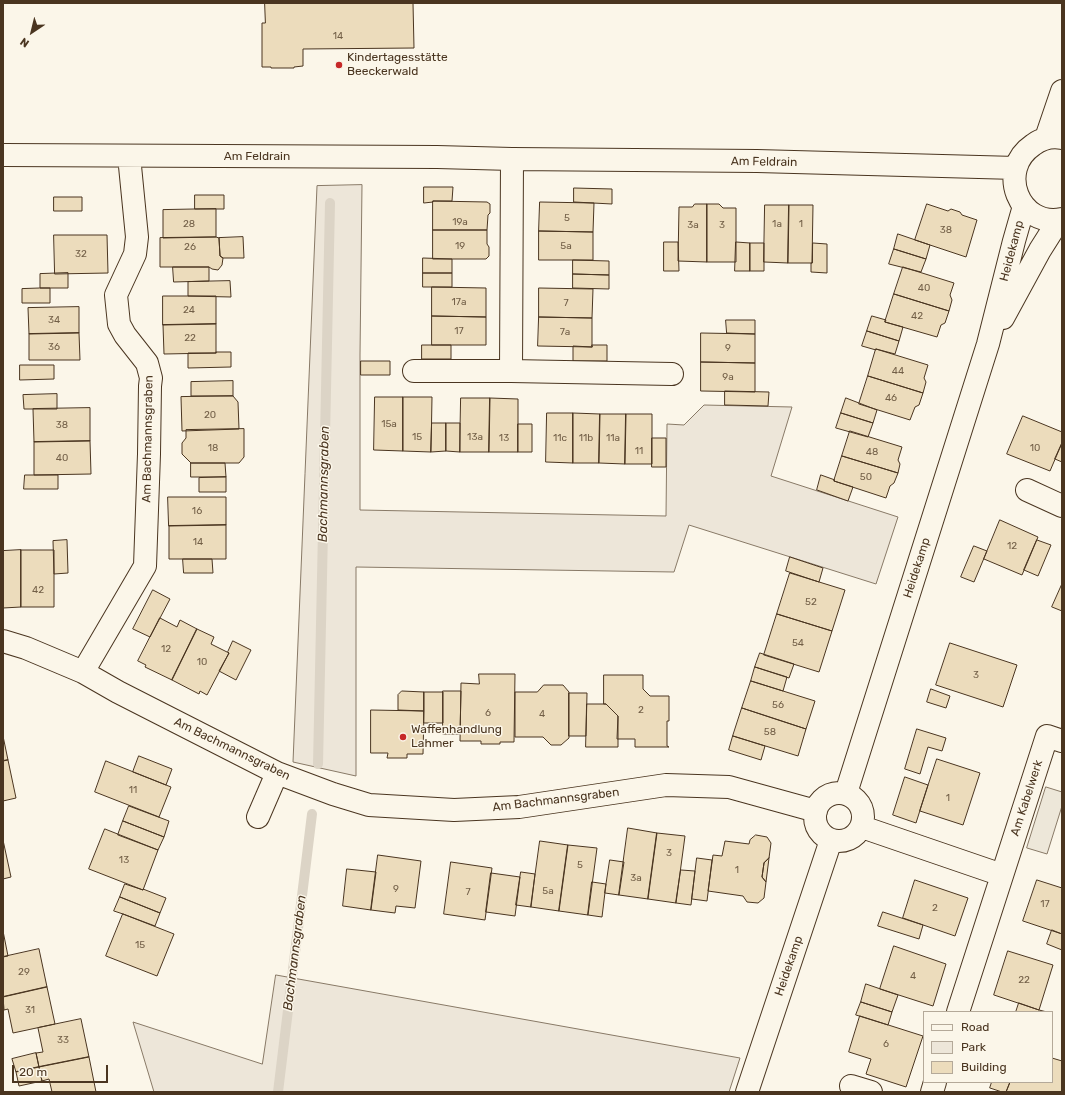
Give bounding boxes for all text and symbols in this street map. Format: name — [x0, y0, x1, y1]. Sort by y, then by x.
north arrow — [12, 12, 52, 52]
house number: 14 — [333, 30, 343, 42]
text: N — [18, 35, 32, 50]
place label: Kindertagesstätte Beeckerwald — [347, 51, 448, 79]
marker: Kindertagesstätte Beeckerwald — [334, 60, 344, 70]
street label: Am Feldrain — [224, 150, 290, 164]
street label: Am Feldrain — [731, 154, 797, 170]
house number: 5 — [564, 212, 570, 224]
house number: 19a — [452, 216, 468, 228]
house number: 28 — [183, 218, 195, 230]
house number: 1a — [772, 218, 782, 230]
house number: 1 — [799, 218, 803, 230]
house number: 3a — [687, 219, 699, 231]
house number: 3 — [719, 219, 725, 231]
street label: Heidekamp — [997, 219, 1027, 283]
house number: 38 — [940, 224, 952, 236]
house number: 19 — [455, 240, 465, 252]
house number: 5a — [560, 240, 572, 252]
house number: 26 — [184, 241, 196, 253]
house number: 32 — [75, 248, 87, 260]
house number: 40 — [918, 282, 930, 294]
house number: 17a — [452, 296, 466, 308]
house number: 7 — [563, 297, 569, 309]
house number: 24 — [183, 304, 195, 316]
house number: 42 — [911, 310, 923, 322]
house number: 34 — [48, 314, 60, 326]
house number: 17 — [454, 325, 464, 337]
house number: 7a — [560, 326, 570, 338]
house number: 22 — [184, 332, 196, 344]
house number: 36 — [48, 341, 60, 353]
house number: 9 — [725, 342, 731, 354]
house number: 44 — [892, 365, 904, 377]
house number: 9a — [722, 371, 734, 383]
street label: Am Bachmannsgraben — [140, 375, 156, 503]
house number: 46 — [885, 392, 897, 404]
house number: 20 — [204, 409, 216, 421]
house number: 15a — [381, 418, 397, 430]
house number: 38 — [56, 419, 68, 431]
water label: Bachmannsgraben — [315, 426, 333, 542]
house number: 15 — [412, 431, 422, 443]
house number: 13a — [467, 431, 483, 443]
house number: 13 — [499, 432, 509, 444]
house number: 11c — [553, 432, 567, 444]
house number: 11b — [579, 432, 593, 444]
house number: 11a — [606, 432, 620, 444]
house number: 18 — [208, 442, 218, 454]
house number: 10 — [1030, 442, 1040, 454]
house number: 11 — [635, 445, 643, 457]
house number: 48 — [866, 446, 878, 458]
house number: 40 — [56, 452, 68, 464]
house number: 50 — [860, 471, 872, 483]
house number: 16 — [192, 505, 202, 517]
house number: 14 — [193, 536, 203, 548]
street label: Heidekamp — [900, 536, 934, 600]
house number: 12 — [1007, 540, 1017, 552]
house number: 42 — [32, 584, 44, 596]
house number: 52 — [805, 596, 817, 608]
house number: 54 — [792, 637, 804, 649]
house number: 12 — [161, 643, 171, 655]
house number: 10 — [197, 656, 207, 668]
house number: 3 — [973, 669, 979, 681]
house number: 56 — [772, 699, 784, 711]
house number: 2 — [638, 704, 644, 716]
house number: 6 — [485, 707, 491, 719]
house number: 4 — [539, 708, 545, 720]
street label: Am Bachmannsgraben — [172, 715, 292, 783]
place label: Waffenhandlung Lahmer — [411, 723, 502, 751]
house number: 58 — [764, 726, 776, 738]
marker: Waffenhandlung Lahmer — [398, 732, 408, 742]
street label: Am Kabelwerk — [1008, 758, 1046, 838]
house number: 11 — [129, 784, 137, 796]
street label: Am Bachmannsgraben — [492, 785, 620, 815]
house number: 1 — [946, 792, 950, 804]
house number: 3 — [666, 847, 672, 859]
house number: 13 — [119, 854, 129, 866]
house number: 5 — [577, 859, 583, 871]
house number: 1 — [735, 864, 739, 876]
house number: 3a — [630, 872, 642, 884]
house number: 9 — [393, 883, 399, 895]
house number: 5a — [542, 885, 554, 897]
house number: 7 — [465, 886, 471, 898]
water label: Bachmannsgraben — [280, 894, 310, 1012]
house number: 17 — [1040, 898, 1050, 910]
house number: 2 — [932, 902, 938, 914]
street label: Heidekamp — [772, 934, 806, 998]
house number: 15 — [135, 939, 145, 951]
house number: 29 — [18, 966, 30, 978]
house number: 4 — [910, 970, 916, 982]
house number: 22 — [1018, 974, 1030, 986]
house number: 31 — [25, 1004, 35, 1016]
legend — [923, 1011, 1053, 1083]
text: Road — [961, 1020, 989, 1034]
house number: 33 — [57, 1034, 69, 1046]
house number: 6 — [883, 1038, 889, 1050]
text: Park — [961, 1040, 986, 1054]
scale bar — [14, 1057, 110, 1083]
text: Building — [961, 1060, 1007, 1074]
text: 20 m — [19, 1065, 47, 1079]

